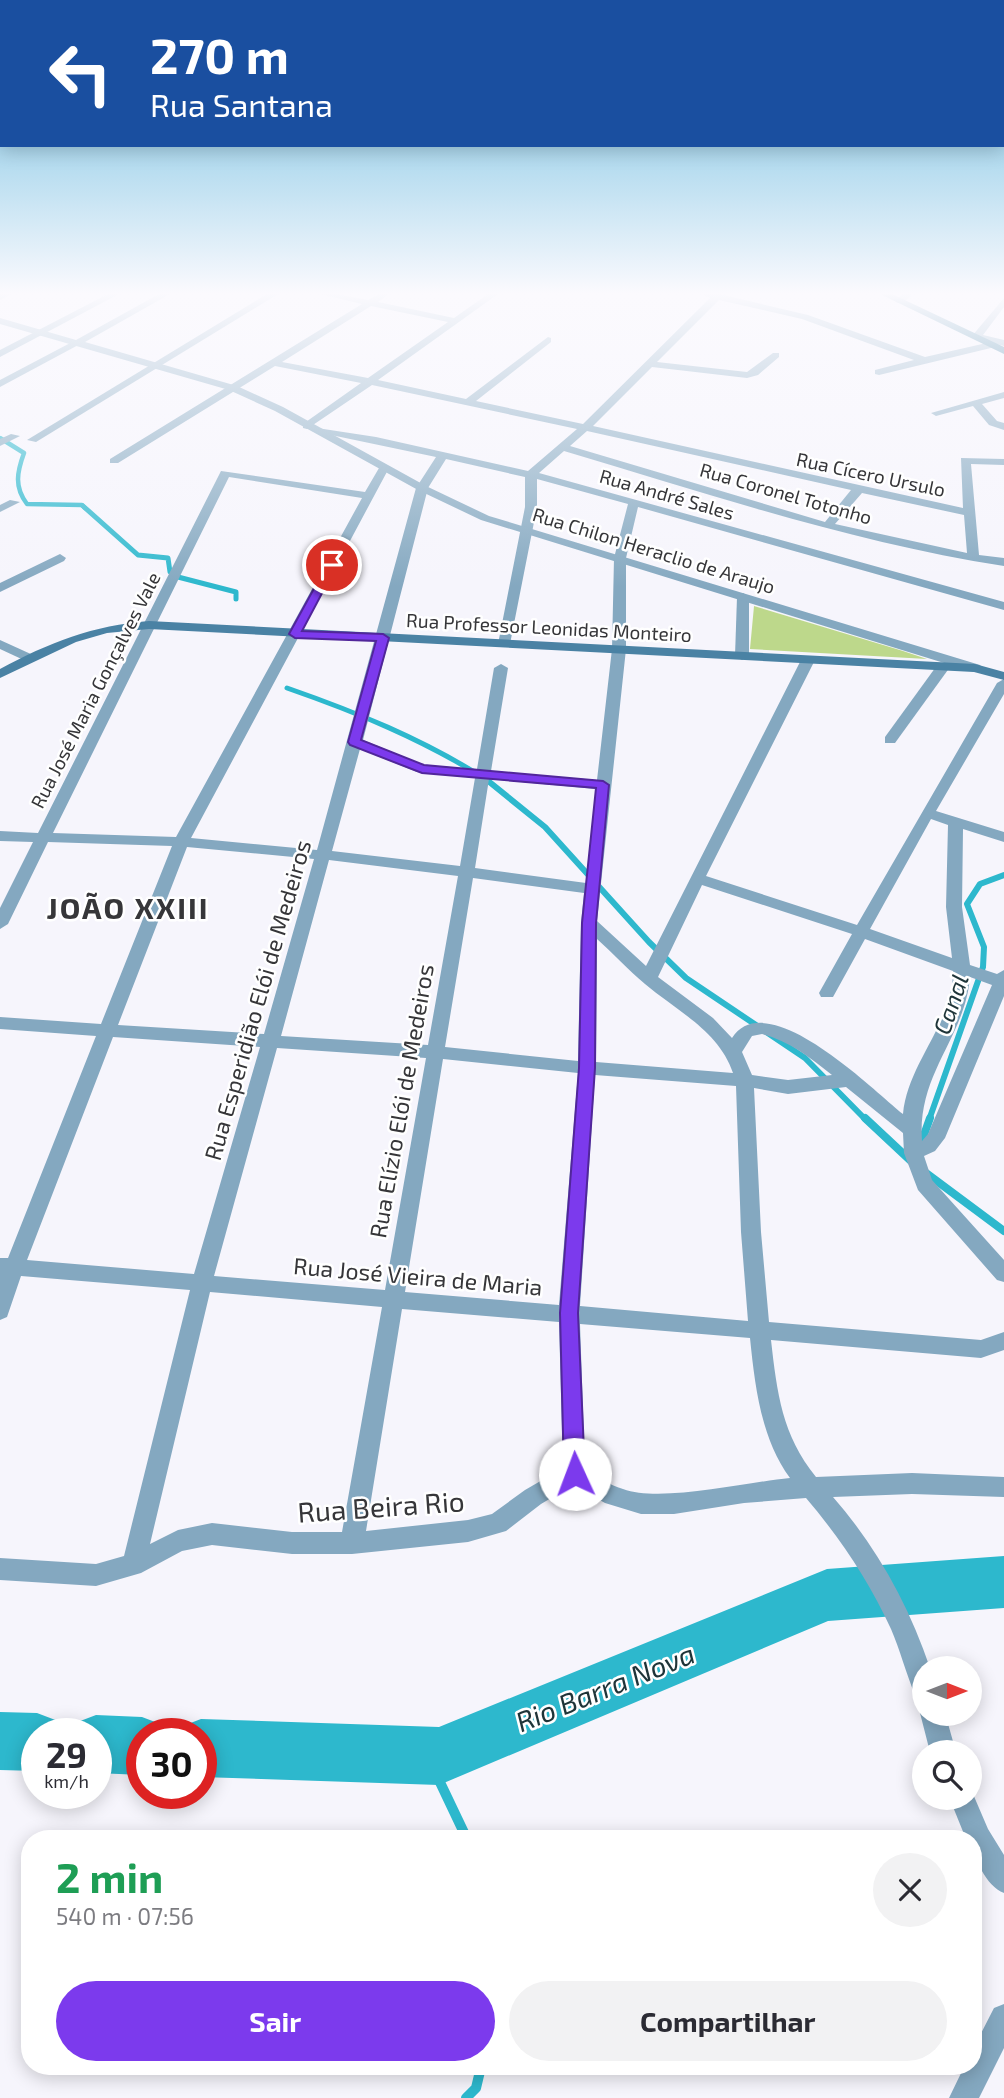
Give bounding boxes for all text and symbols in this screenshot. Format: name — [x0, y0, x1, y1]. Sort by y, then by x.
text: 270 m — [150, 25, 289, 84]
icon: left — [35, 28, 126, 119]
text: Rua Santana — [150, 85, 333, 123]
street label: Rua Cícero Ursulo — [794, 447, 948, 501]
street label: Rua Coronel Totonho — [697, 457, 875, 529]
street label: Rua André Sales — [597, 464, 737, 524]
street label: Rua Chilon Heraclio de Araujo — [530, 502, 778, 598]
pin — [302, 535, 362, 595]
icon: arrive — [313, 546, 351, 584]
street label: Rua José Maria Gonçalves Vale — [25, 568, 166, 812]
street label: Rua Professor Leonidas Monteiro — [406, 608, 692, 646]
street label: Rua Esperidião Elói de Medeiros — [198, 837, 316, 1163]
district label: JOÃO XXIII — [46, 889, 210, 925]
street label: Rua Elízio Elói de Medeiros — [363, 962, 439, 1240]
water label: Canal — [926, 970, 974, 1038]
street label: Rua José Vieira de Maria — [292, 1251, 544, 1301]
position arrow — [538, 1437, 612, 1511]
street label: Rua Beira Rio — [296, 1483, 466, 1529]
water label: Rio Barra Nova — [511, 1636, 699, 1738]
north arrow — [912, 1656, 982, 1726]
map controls — [912, 1656, 982, 1810]
speed limit sign: 30 — [126, 1718, 217, 1809]
text: 29 — [46, 1733, 87, 1775]
button: search — [912, 1740, 982, 1810]
text: km/h — [44, 1770, 89, 1792]
text: 2 min — [56, 1851, 163, 1901]
button: close — [873, 1853, 947, 1927]
text: 540 m · 07:56 — [56, 1902, 194, 1930]
button: Sair — [56, 1981, 495, 2061]
button: Compartilhar — [509, 1981, 947, 2061]

